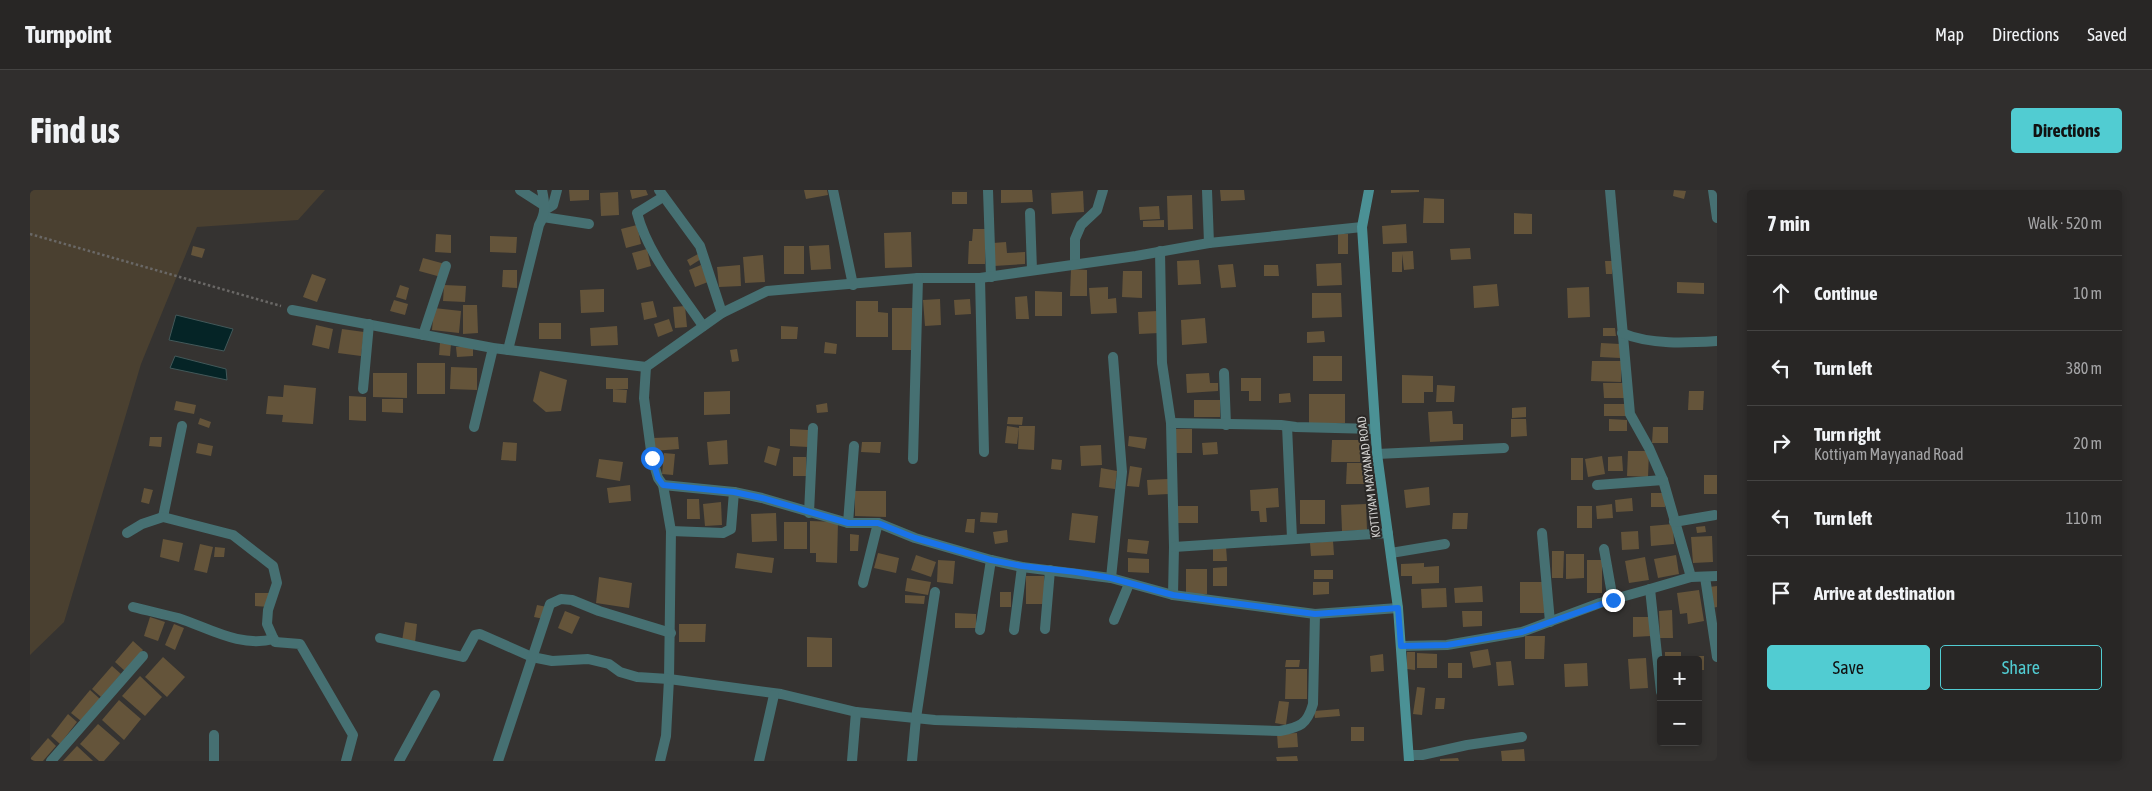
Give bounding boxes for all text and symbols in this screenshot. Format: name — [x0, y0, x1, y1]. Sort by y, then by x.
text: Turnpoint — [25, 21, 111, 48]
text: Map — [1935, 24, 1964, 45]
text: Directions — [1992, 24, 2059, 45]
text: Saved — [2087, 24, 2127, 45]
button: Directions — [2011, 108, 2122, 153]
text: Find us — [30, 110, 120, 150]
text: 7 min — [1767, 211, 1810, 235]
text: Walk · 520 m — [2028, 214, 2102, 232]
icon: ahead — [1767, 279, 1795, 307]
text: Continue — [1814, 282, 1878, 304]
text: 10 m — [2073, 284, 2102, 302]
icon: left — [1767, 354, 1795, 382]
text: Turn left — [1814, 357, 1872, 379]
text: 380 m — [2066, 359, 2102, 377]
street label: KOTTIYAM MAYYANAD ROAD — [1355, 415, 1383, 539]
text: Turn right — [1814, 423, 1881, 445]
icon: right — [1767, 429, 1795, 457]
text: 20 m — [2073, 434, 2102, 452]
text: Kottiyam Mayyanad Road — [1814, 445, 1964, 463]
route start — [641, 447, 664, 470]
icon: left — [1767, 504, 1795, 532]
text: Turn left — [1814, 507, 1872, 529]
text: 110 m — [2066, 509, 2102, 527]
icon: arrive — [1767, 579, 1795, 607]
text: Arrive at destination — [1814, 582, 1955, 604]
route end — [1602, 589, 1625, 612]
button: Save — [1767, 645, 1930, 690]
button: Share — [1940, 645, 2102, 690]
map controls — [1657, 656, 1702, 746]
button: + — [1657, 656, 1702, 701]
button: − — [1657, 701, 1702, 746]

